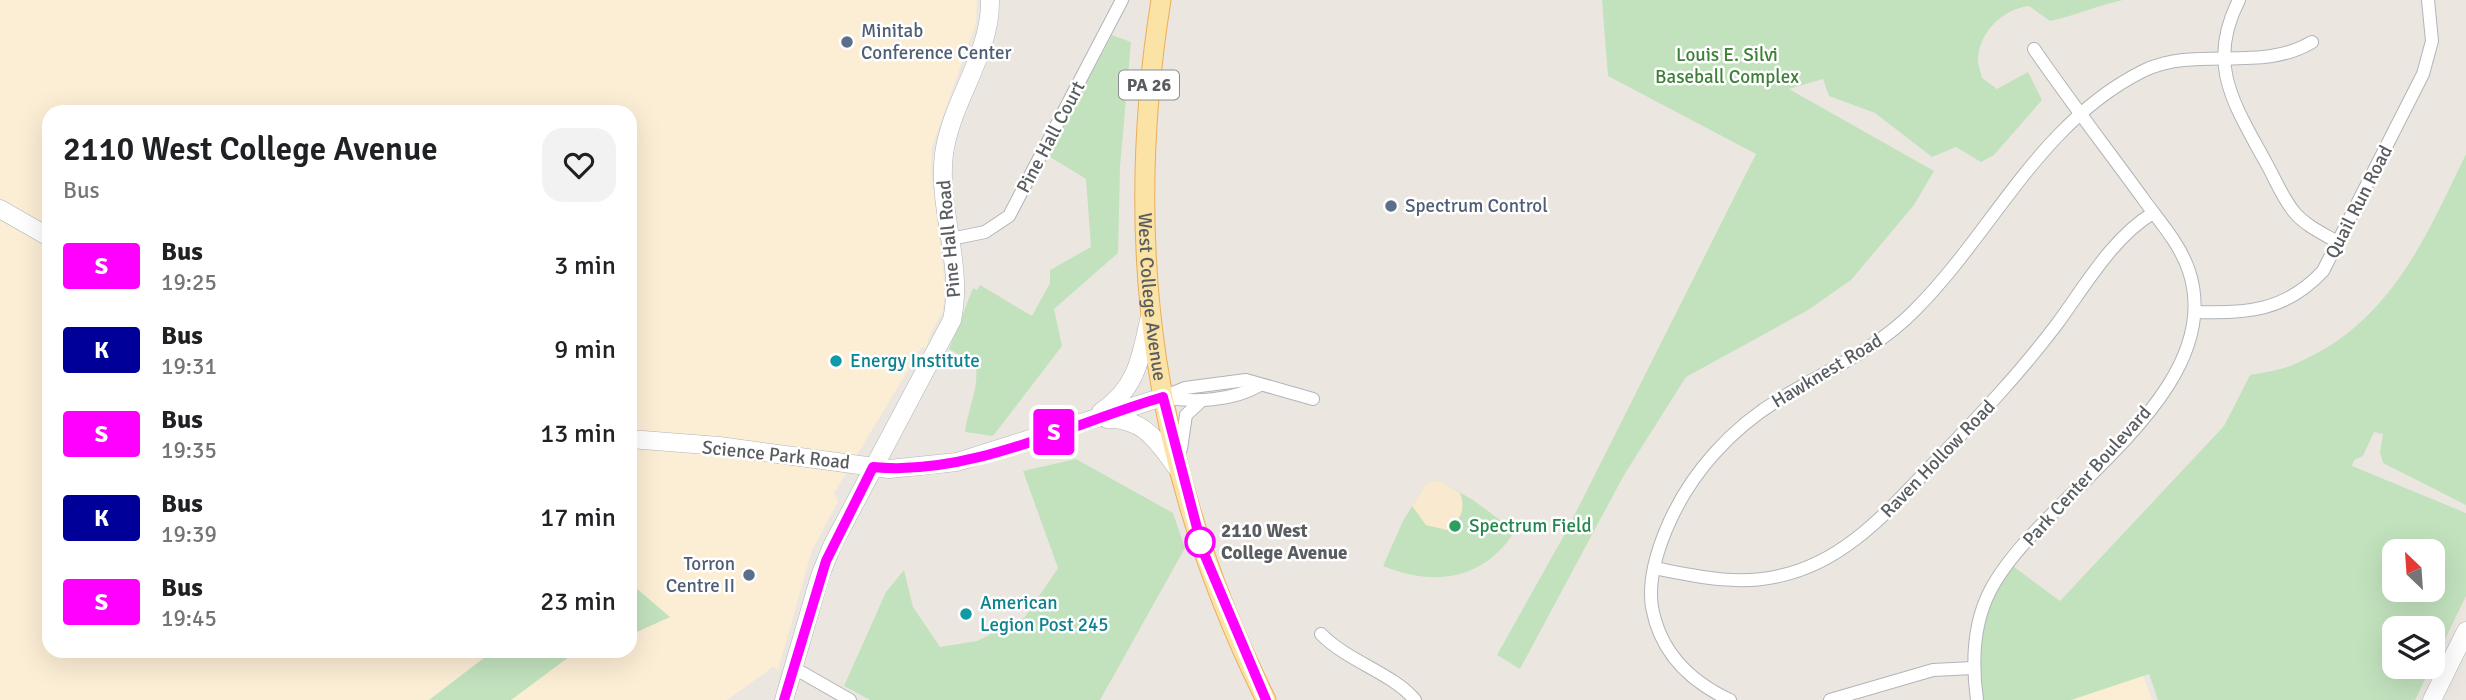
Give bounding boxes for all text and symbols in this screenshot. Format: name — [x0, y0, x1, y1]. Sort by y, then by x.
place label: Minitab Conference Center — [861, 19, 1012, 65]
marker: Minitab Conference Center — [839, 34, 855, 50]
park label: Louis E. Silvi Baseball Complex — [1655, 43, 1799, 89]
road number: PA 26 — [1119, 70, 1179, 100]
street label: Pine Hall Court — [1011, 77, 1091, 197]
button: heart — [542, 128, 616, 202]
text: 2110 West College Avenue — [63, 129, 438, 170]
street label: Quail Run Road — [2320, 141, 2398, 263]
text: Bus — [63, 176, 100, 205]
street label: Pine Hall Road — [932, 179, 966, 299]
place label: Spectrum Control — [1405, 194, 1548, 218]
marker: Spectrum Control — [1383, 198, 1399, 214]
street label: West College Avenue — [1133, 212, 1172, 383]
text: Bus — [161, 236, 203, 268]
text: 3 min — [554, 250, 616, 282]
text: S — [95, 251, 108, 281]
text: 19:25 — [161, 268, 217, 297]
text: Bus — [161, 320, 203, 352]
street label: Hawknest Road — [1767, 328, 1887, 414]
text: 9 min — [554, 334, 616, 366]
text: K — [94, 335, 109, 365]
place label: Energy Institute — [850, 349, 980, 373]
text: 19:31 — [161, 352, 217, 381]
marker: Energy Institute — [828, 353, 844, 369]
street label: Raven Hollow Road — [1876, 395, 2000, 523]
street label: Park Center Boulevard — [2018, 401, 2156, 551]
text: Bus — [161, 404, 203, 436]
line badge: S — [1031, 409, 1077, 455]
text: S — [1047, 417, 1061, 447]
text: 13 min — [540, 418, 616, 450]
text: S — [95, 419, 108, 449]
street label: Science Park Road — [701, 435, 851, 475]
text: 19:35 — [161, 436, 217, 465]
text: Bus — [161, 488, 203, 520]
text: 17 min — [540, 502, 616, 534]
text: K — [94, 503, 109, 533]
place label: Spectrum Field — [1469, 514, 1592, 538]
marker: Spectrum Field — [1447, 518, 1463, 534]
place label: 2110 West College Avenue — [1221, 519, 1347, 565]
text: 19:39 — [161, 520, 217, 549]
marker: 2110 West College Avenue — [1185, 527, 1215, 557]
north arrow — [2382, 539, 2445, 602]
map controls — [2382, 539, 2445, 679]
place label: Torron Centre II — [666, 552, 735, 598]
marker: Torron Centre II — [741, 567, 757, 583]
text: Bus — [161, 572, 203, 604]
text: 23 min — [540, 586, 616, 618]
text: S — [95, 587, 108, 617]
place label: American Legion Post 245 — [980, 591, 1109, 637]
text: 19:45 — [161, 604, 217, 633]
marker: American Legion Post 245 — [958, 606, 974, 622]
button: layers — [2382, 616, 2445, 679]

